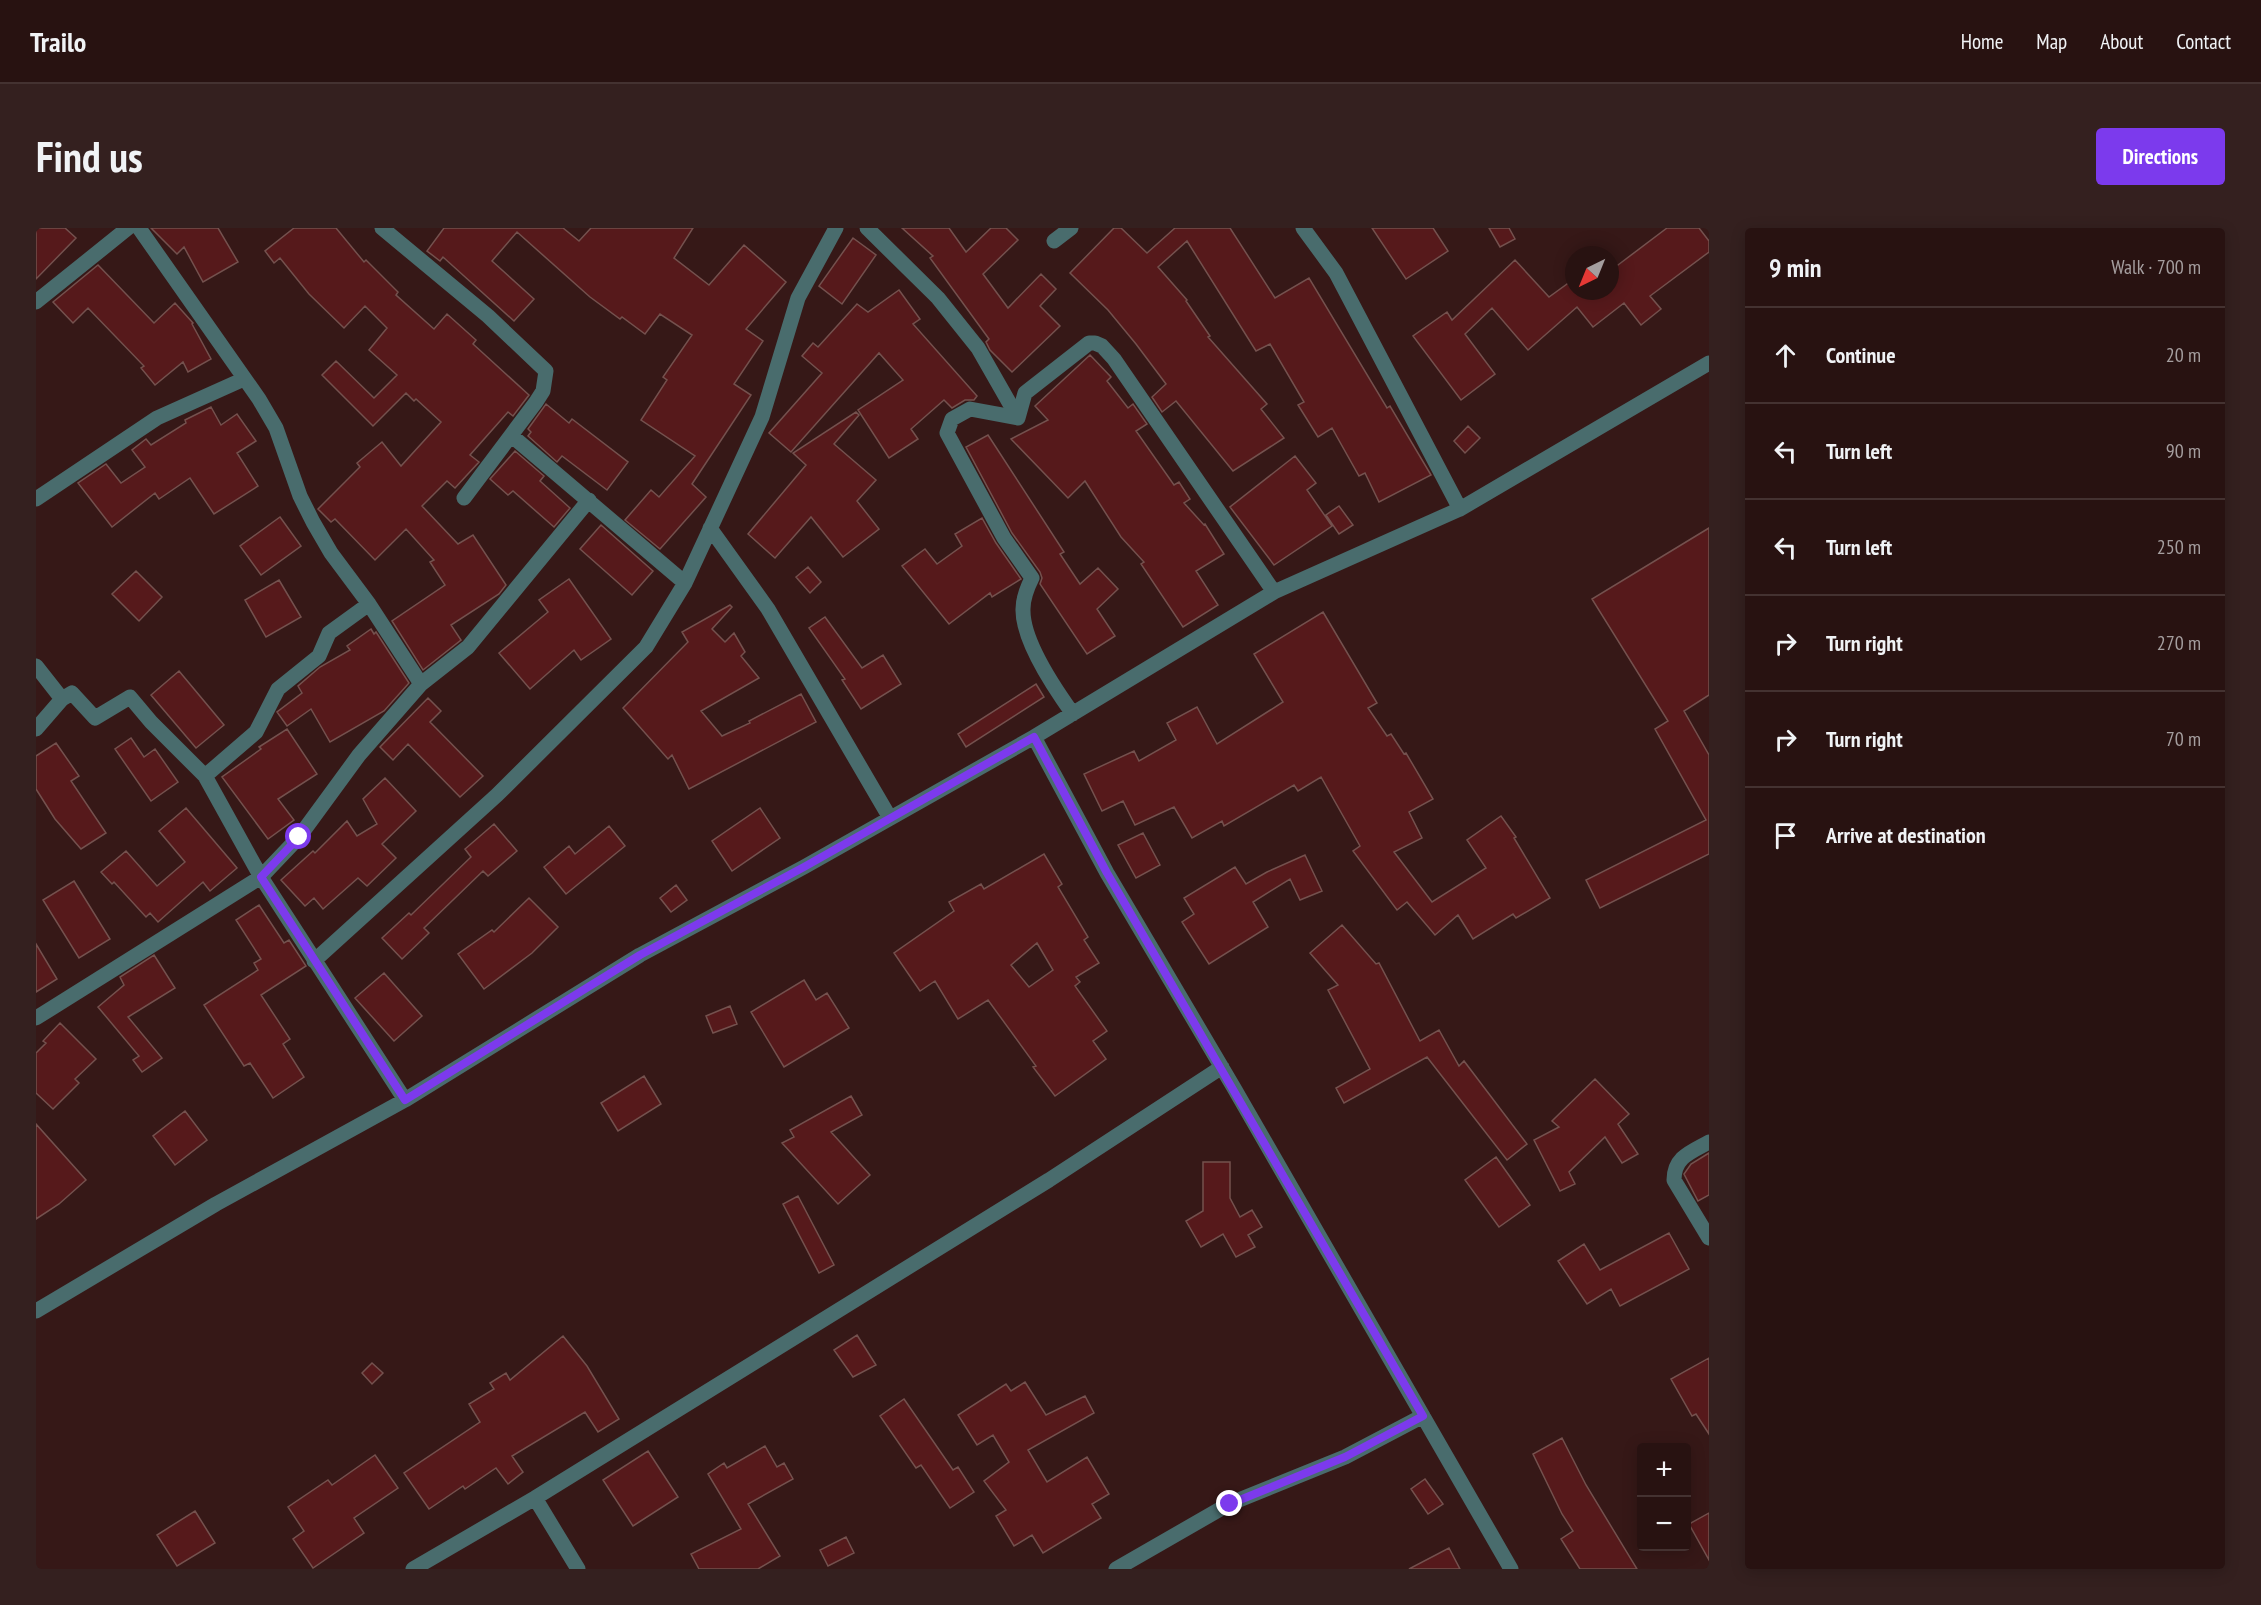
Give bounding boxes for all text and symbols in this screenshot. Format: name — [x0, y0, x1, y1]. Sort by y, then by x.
text: Trailo — [30, 23, 86, 60]
text: Home — [1961, 28, 2003, 55]
text: Map — [2036, 28, 2067, 55]
text: About — [2100, 28, 2143, 55]
text: Contact — [2176, 28, 2231, 55]
button: Directions — [2096, 128, 2225, 185]
text: Find us — [36, 129, 143, 184]
north arrow — [1565, 246, 1619, 300]
text: 9 min — [1769, 251, 1822, 284]
text: Walk · 700 m — [2111, 254, 2201, 280]
icon: ahead — [1769, 339, 1802, 372]
text: Continue — [1826, 341, 1896, 369]
text: 20 m — [2166, 342, 2201, 368]
icon: left — [1769, 435, 1802, 468]
text: Turn left — [1826, 437, 1892, 465]
text: 90 m — [2166, 438, 2201, 464]
icon: left — [1769, 531, 1802, 564]
text: Turn left — [1826, 533, 1892, 561]
text: 250 m — [2157, 534, 2201, 560]
icon: right — [1769, 627, 1802, 660]
text: Turn right — [1826, 629, 1903, 657]
text: 270 m — [2157, 630, 2201, 656]
icon: right — [1769, 723, 1802, 756]
text: Turn right — [1826, 725, 1903, 753]
text: 70 m — [2166, 726, 2201, 752]
icon: arrive — [1769, 819, 1802, 852]
text: Arrive at destination — [1826, 821, 1986, 849]
route start — [285, 823, 311, 849]
map controls — [1637, 1443, 1691, 1551]
button: + — [1637, 1443, 1691, 1497]
route end — [1216, 1490, 1242, 1516]
button: − — [1637, 1497, 1691, 1551]

